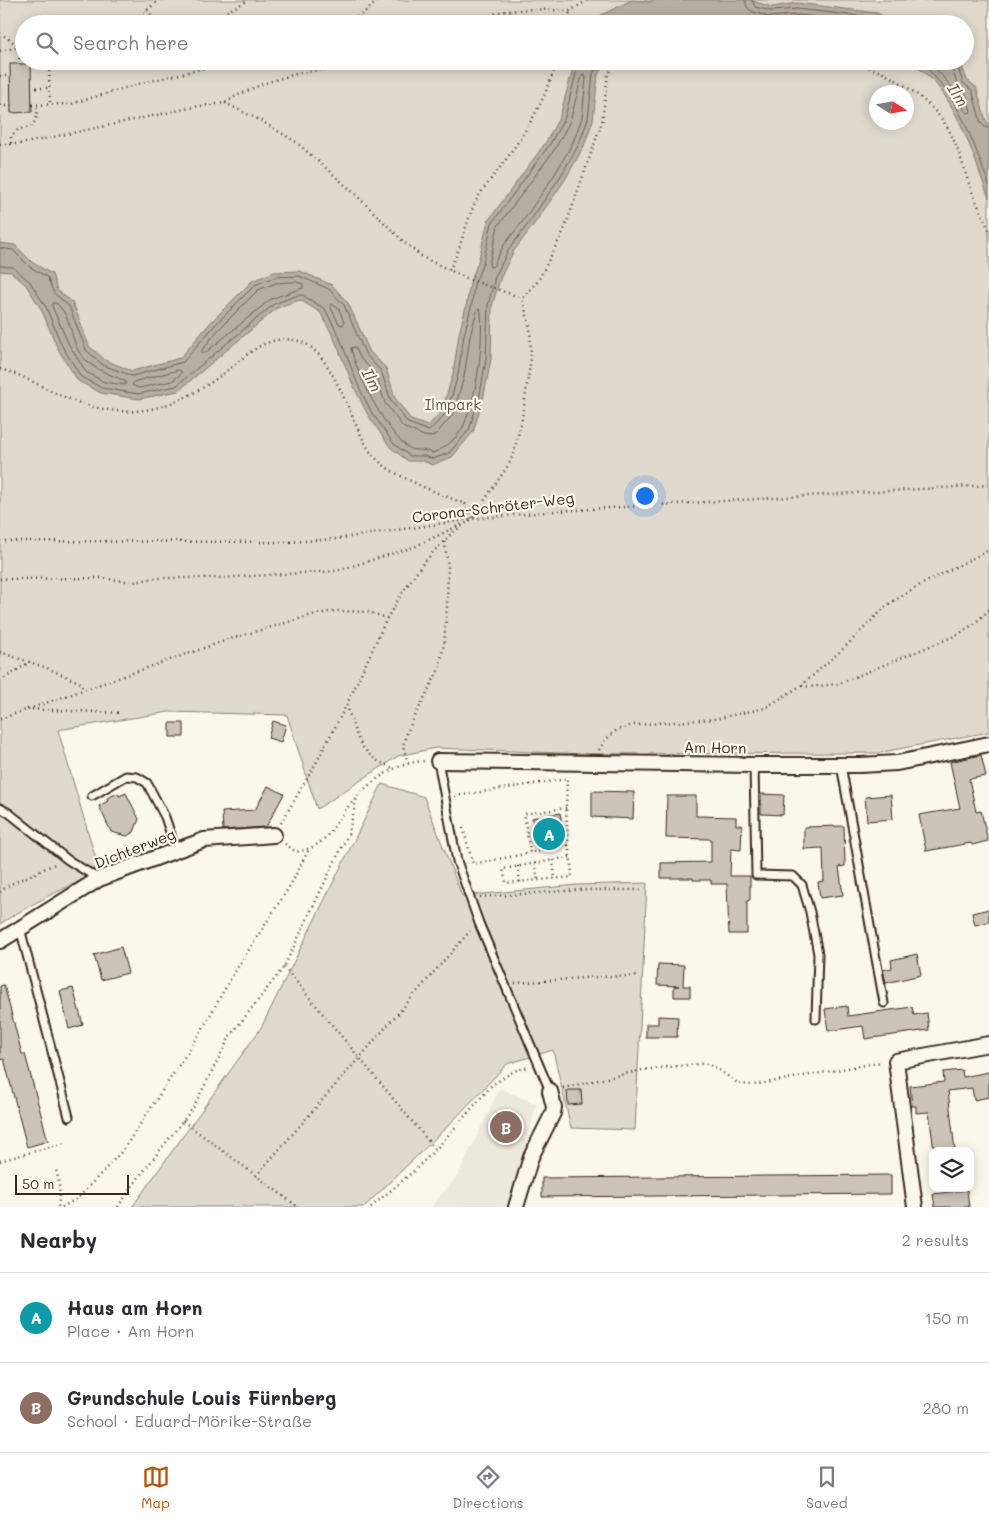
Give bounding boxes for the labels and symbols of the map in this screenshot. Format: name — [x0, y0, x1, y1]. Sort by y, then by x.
water label: Ilm — [943, 79, 974, 110]
north arrow — [869, 85, 914, 130]
water label: Ilm — [358, 364, 387, 395]
park label: Ilmpark — [425, 394, 481, 414]
your location — [632, 483, 658, 509]
street label: Corona-Schröter-Weg — [411, 487, 575, 527]
street label: Am Horn — [684, 736, 746, 758]
pin: A — [533, 815, 565, 853]
street label: Dichterweg — [91, 823, 178, 873]
pin: B — [490, 1108, 522, 1146]
scale bar — [15, 1172, 129, 1195]

